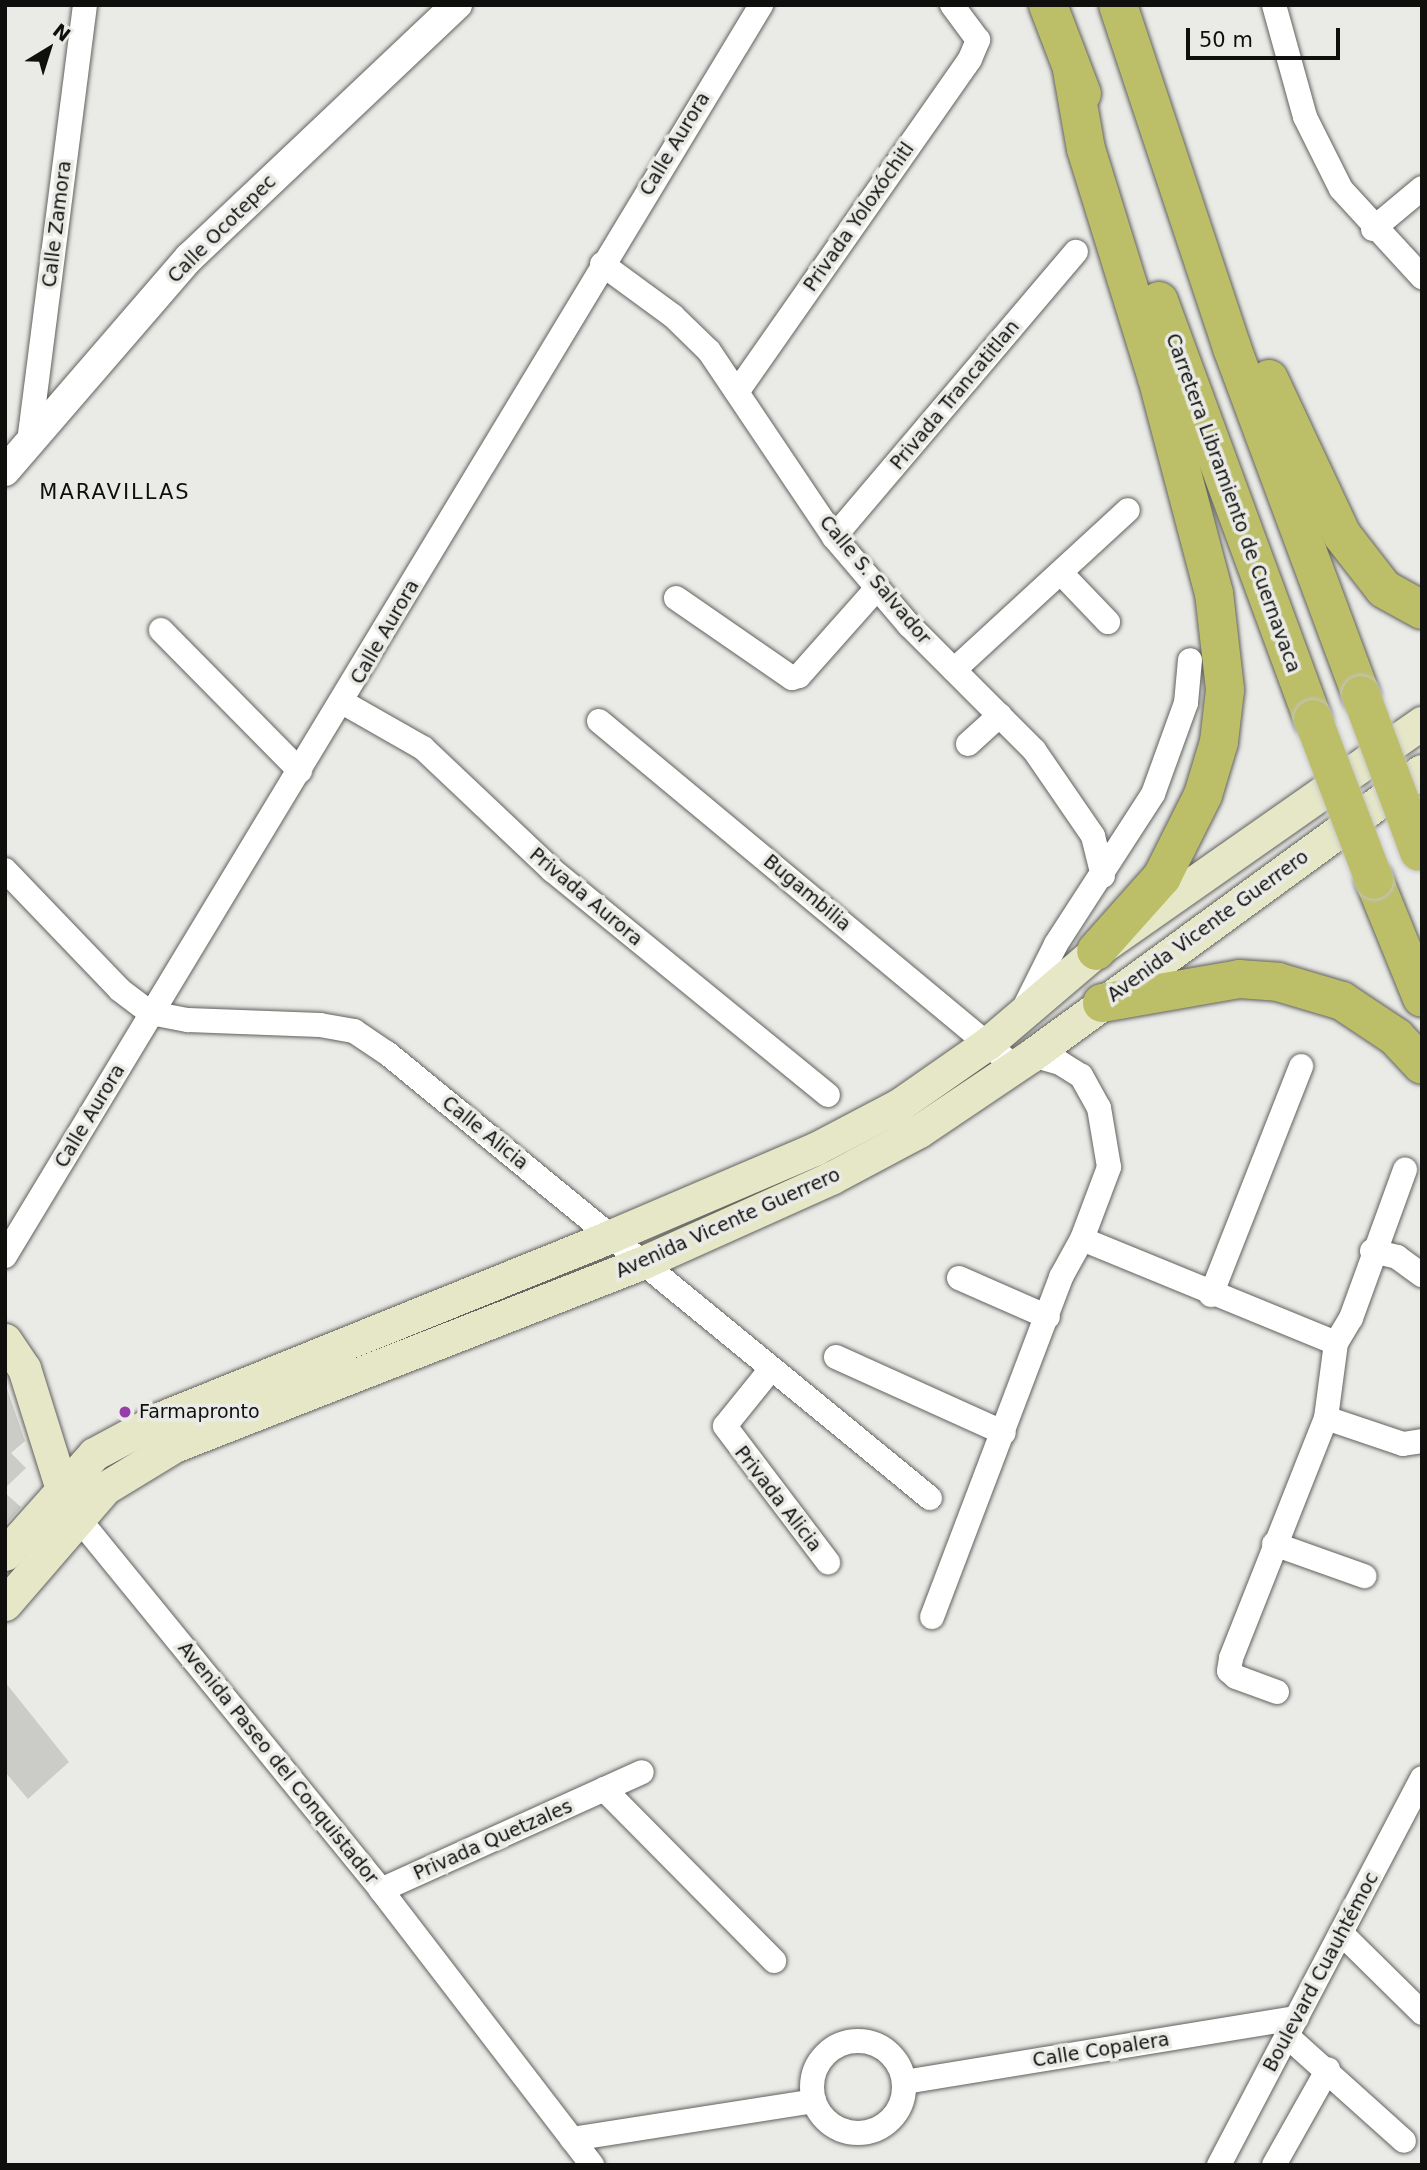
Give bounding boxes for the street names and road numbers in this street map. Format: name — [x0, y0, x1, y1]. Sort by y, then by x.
street label: Calle Aurora — [635, 88, 715, 200]
street label: Privada Yoloxóchitl — [799, 138, 919, 296]
street label: Calle Zamora — [38, 159, 76, 289]
street label: Calle Ocotepec — [163, 170, 281, 288]
street label: Privada Trancatitlan — [886, 316, 1024, 474]
street label: Carretera Libramiento de Cuernavaca — [1161, 330, 1305, 676]
street label: Calle S. Salvador — [815, 511, 935, 649]
street label: Calle Aurora — [346, 576, 424, 688]
street label: Privada Aurora — [525, 843, 647, 951]
street label: Avenida Vicente Guerrero — [1103, 845, 1313, 1007]
street label: Bugambilia — [759, 850, 855, 936]
street label: Calle Aurora — [50, 1060, 130, 1172]
street label: Calle Alicia — [437, 1091, 533, 1175]
street label: Avenida Vicente Guerrero — [612, 1163, 844, 1283]
street label: Privada Alicia — [730, 1442, 826, 1556]
street label: Avenida Paseo del Conquistador — [173, 1637, 383, 1889]
street label: Privada Quetzales — [410, 1795, 576, 1885]
street label: Boulevard Cuauhtémoc — [1259, 1868, 1383, 2076]
street label: Calle Copalera — [1031, 2028, 1171, 2072]

